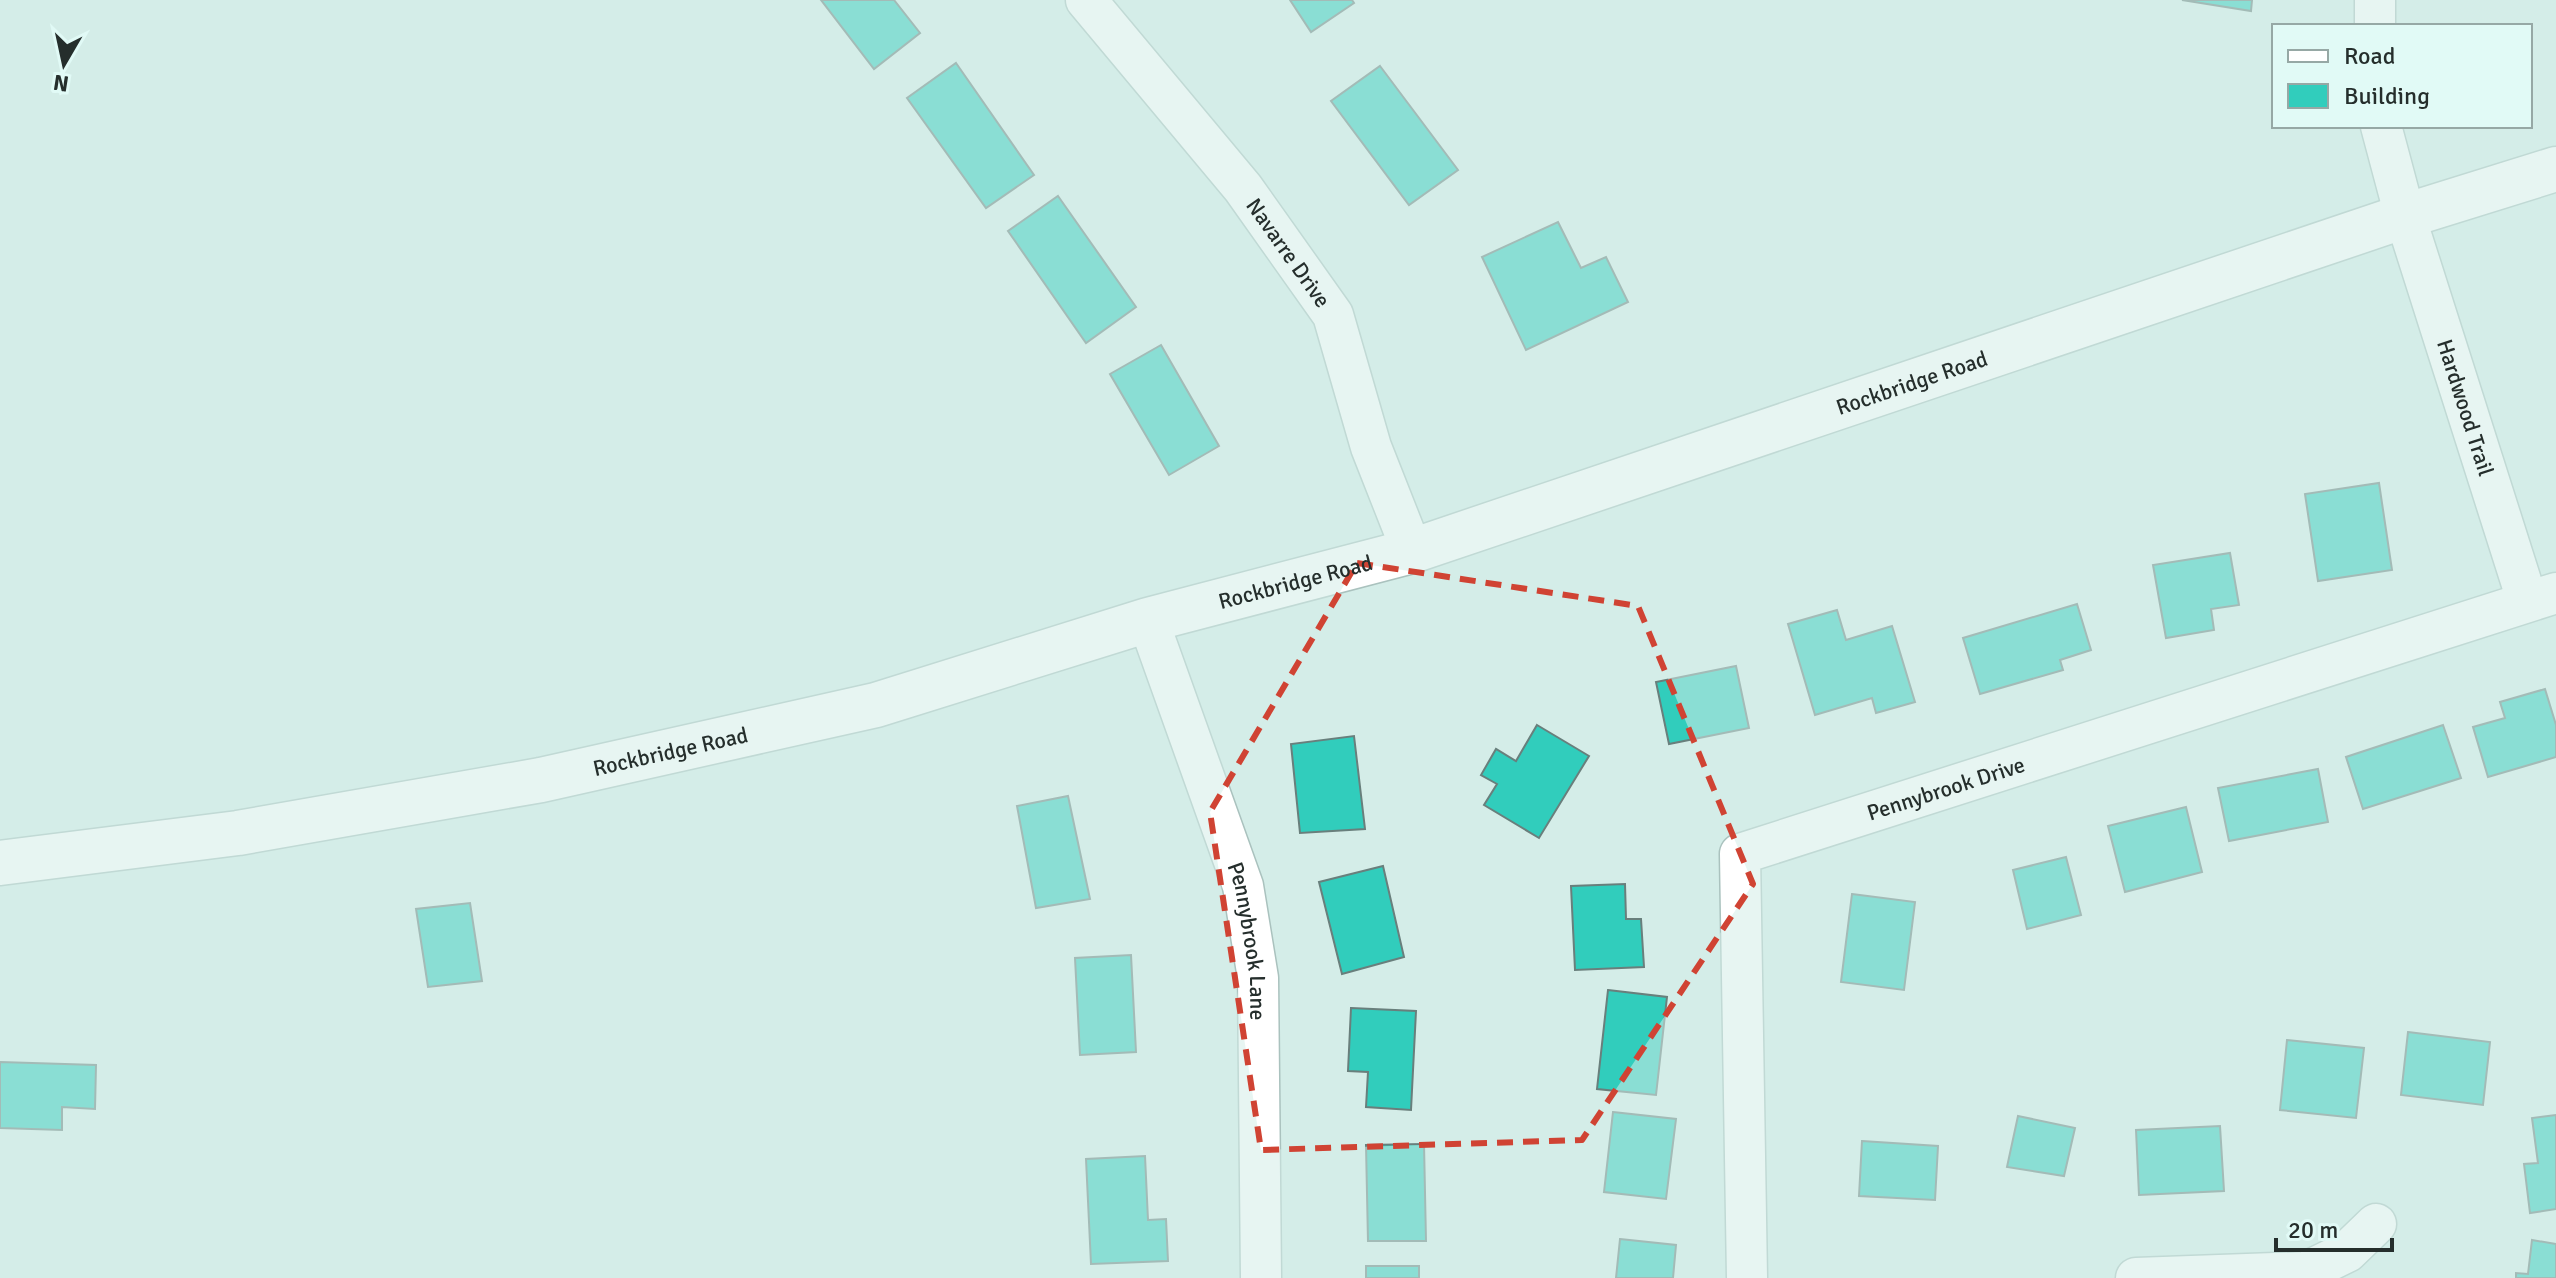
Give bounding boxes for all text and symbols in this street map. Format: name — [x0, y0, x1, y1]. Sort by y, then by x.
north arrow — [24, 24, 104, 104]
legend — [2272, 24, 2532, 128]
text: Road — [2344, 41, 2395, 71]
text: N — [51, 69, 71, 98]
text: Building — [2344, 81, 2430, 111]
street label: Navarre Drive — [1241, 193, 1337, 312]
street label: Hardwood Trail — [2431, 336, 2500, 479]
street label: Rockbridge Road — [1832, 344, 1991, 420]
street label: Rockbridge Road — [1215, 548, 1375, 615]
street label: Rockbridge Road — [590, 721, 750, 781]
street label: Pennybrook Drive — [1863, 750, 2028, 826]
street label: Pennybrook Lane — [1222, 858, 1272, 1021]
scale bar — [2276, 1202, 2392, 1252]
text: 20 m — [2288, 1215, 2338, 1245]

